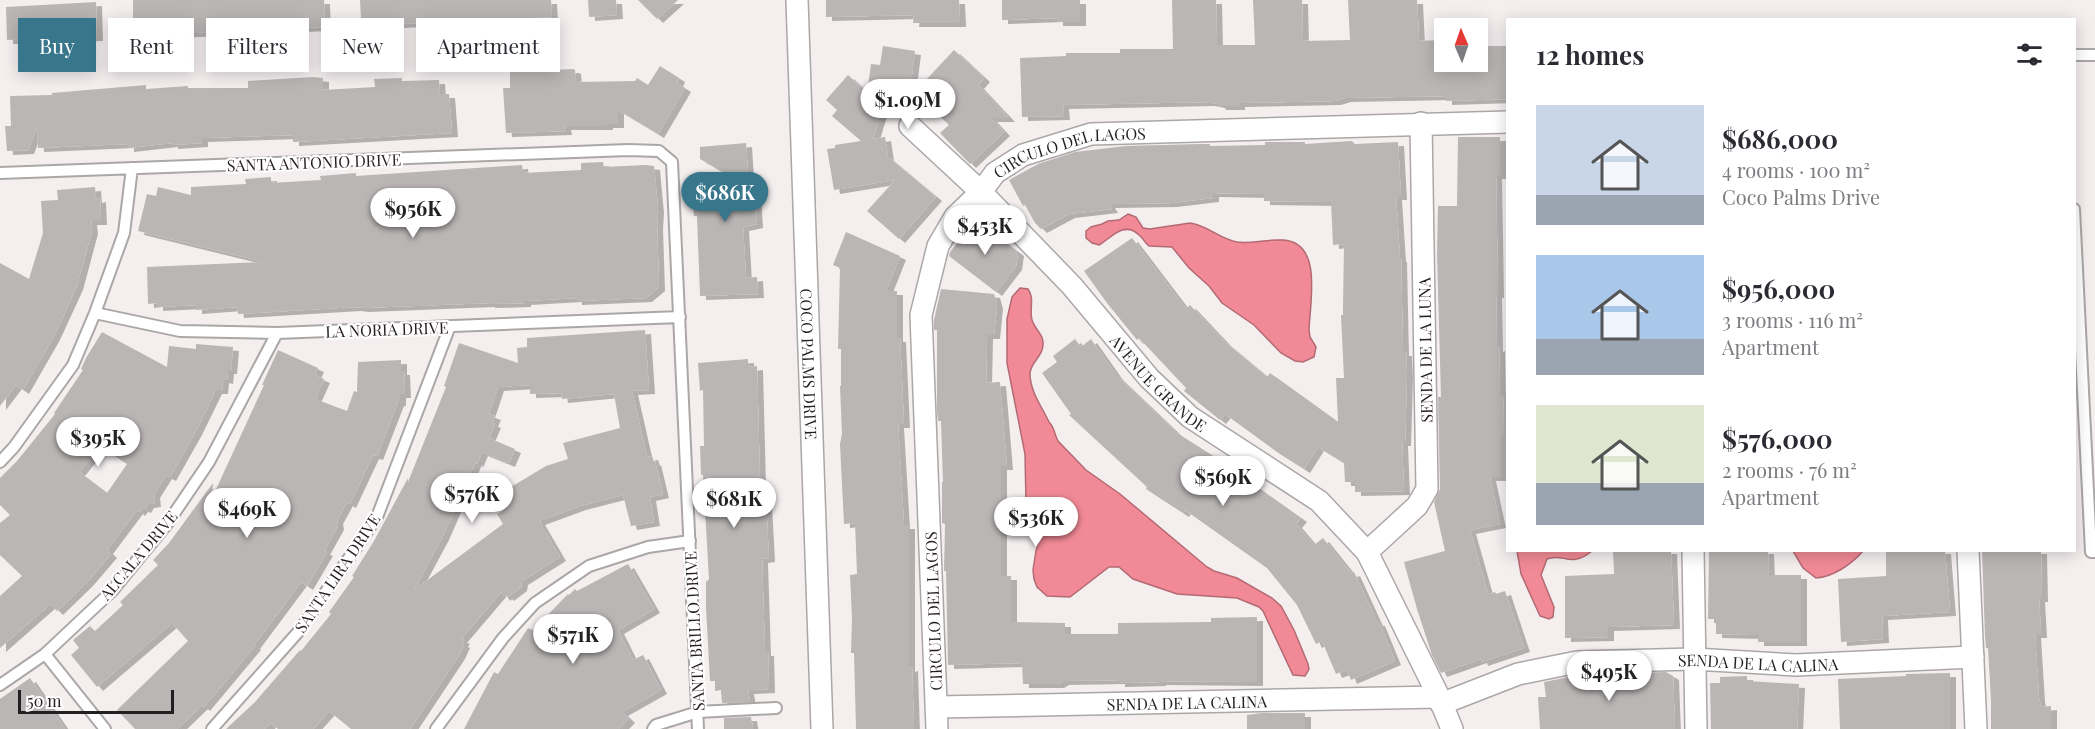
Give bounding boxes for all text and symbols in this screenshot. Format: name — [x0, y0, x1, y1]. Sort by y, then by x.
chip: Buy — [18, 18, 96, 72]
chip: Rent — [108, 18, 194, 72]
chip: Filters — [206, 18, 309, 72]
chip: New — [321, 18, 404, 72]
chip: Apartment — [416, 18, 560, 72]
north arrow — [1434, 18, 1488, 72]
map controls — [1434, 18, 1488, 72]
text: 12 homes — [1536, 37, 1644, 72]
icon: filters — [2013, 38, 2046, 71]
pin: $1.09M — [859, 79, 957, 130]
text: $1.09M — [874, 85, 942, 112]
text: $686,000 — [1722, 121, 1838, 156]
street label: CIRCULO DEL LAGOS — [989, 122, 1146, 182]
icon: home — [1584, 129, 1656, 201]
street label: SANTA ANTONIO DRIVE — [226, 148, 402, 176]
text: 4 rooms · 100 m² — [1722, 156, 1870, 183]
pin: $686K — [683, 172, 767, 223]
text: $686K — [695, 178, 755, 205]
text: Coco Palms Drive — [1722, 183, 1880, 210]
pin: $956K — [371, 188, 455, 239]
text: $956K — [384, 194, 442, 221]
pin: $453K — [943, 205, 1027, 256]
text: $453K — [957, 211, 1013, 238]
text: $956,000 — [1722, 271, 1835, 306]
street label: SENDA DE LA LUNA — [1413, 276, 1437, 423]
icon: home — [1584, 279, 1656, 351]
street label: COCO PALMS DRIVE — [796, 288, 823, 440]
text: 3 rooms · 116 m² — [1722, 306, 1863, 333]
street label: LA NORIA DRIVE — [325, 316, 449, 342]
street label: AVENUE GRANDE — [1106, 329, 1211, 436]
text: Apartment — [1722, 333, 1819, 360]
pin: $395K — [56, 417, 140, 468]
text: $576,000 — [1722, 421, 1833, 456]
text: $395K — [70, 423, 126, 450]
icon: home — [1584, 429, 1656, 501]
pin: $569K — [1181, 456, 1265, 507]
text: 2 rooms · 76 m² — [1722, 456, 1857, 483]
text: $569K — [1194, 462, 1252, 489]
pin: $576K — [430, 473, 514, 524]
pin: $681K — [692, 478, 776, 529]
text: $576K — [444, 479, 500, 506]
text: Apartment — [1722, 483, 1819, 510]
text: $681K — [706, 484, 762, 511]
pin: $469K — [205, 488, 289, 539]
text: $469K — [218, 494, 276, 521]
pin: $536K — [994, 497, 1078, 548]
text: $536K — [1008, 503, 1064, 530]
street label: ALCALA DRIVE — [94, 506, 182, 605]
street label: SANTA LIRA DRIVE — [289, 509, 385, 637]
street label: CIRCULO DEL LAGOS — [920, 531, 946, 691]
street label: SANTA BRILLO DRIVE — [679, 550, 709, 712]
pin: $571K — [531, 614, 615, 665]
text: $571K — [547, 620, 599, 647]
street label: SENDA DE LA CALINA — [1678, 648, 1840, 676]
pin: $495K — [1567, 651, 1651, 702]
text: $495K — [1581, 657, 1637, 684]
scale bar — [18, 687, 174, 714]
text: 50 m — [27, 690, 61, 711]
street label: SENDA DE LA CALINA — [1106, 690, 1268, 714]

